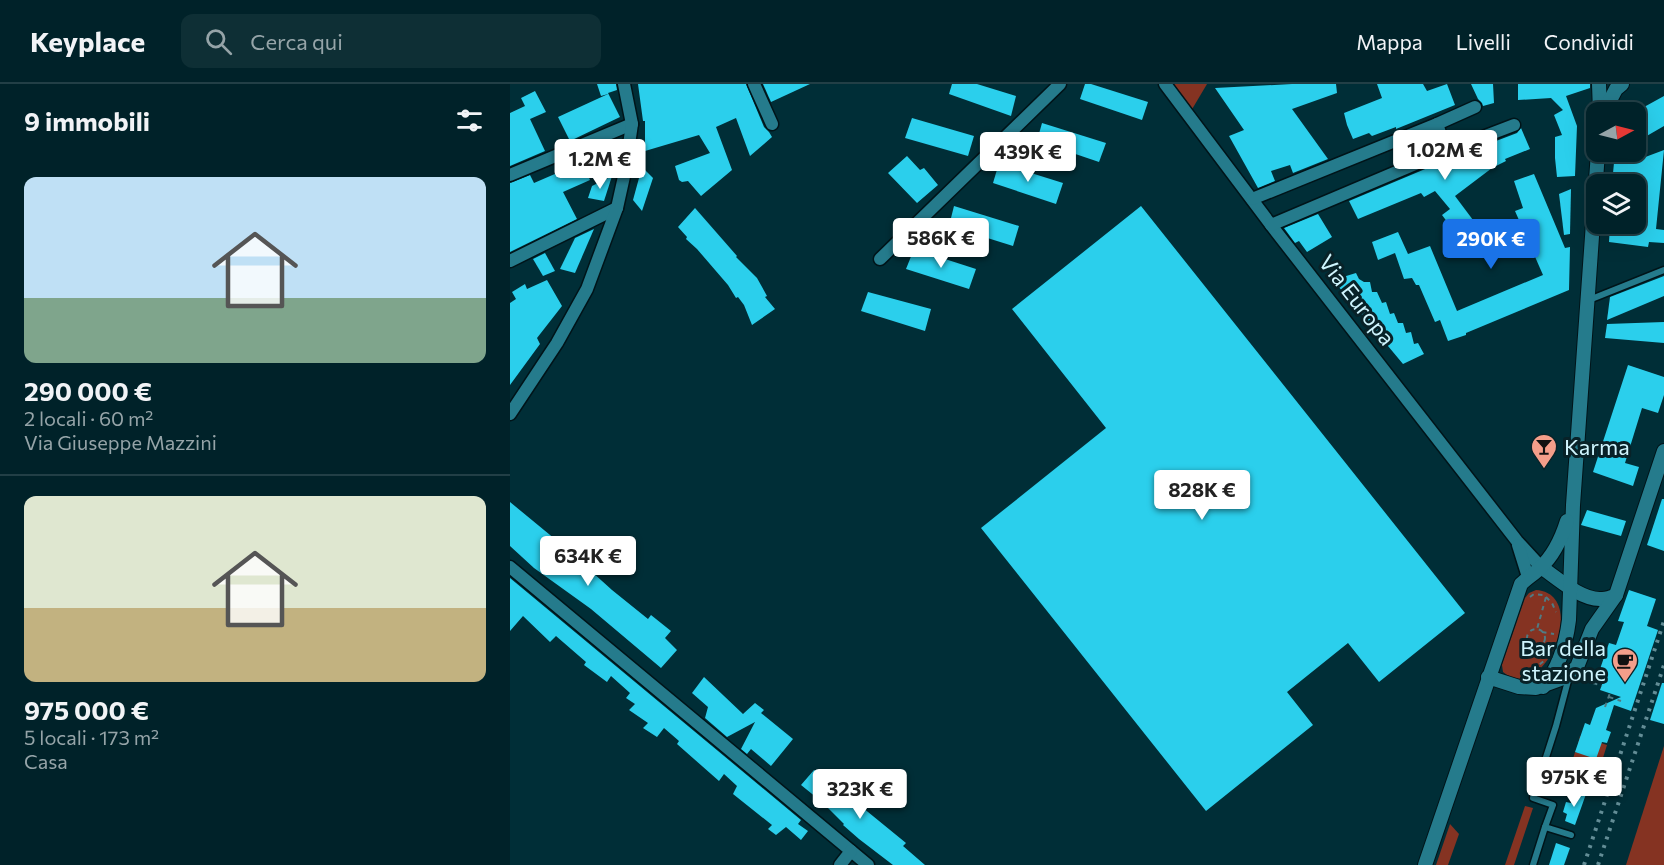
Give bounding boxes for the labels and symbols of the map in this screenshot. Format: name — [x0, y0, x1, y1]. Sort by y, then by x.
north arrow — [1586, 102, 1646, 162]
pin: 1.02M € — [1390, 130, 1500, 181]
pin: 439K € — [979, 132, 1077, 183]
pin: 1.2M € — [551, 139, 649, 190]
pin: 586K € — [892, 218, 990, 269]
pin: 290K € — [1442, 219, 1540, 270]
street label: Via Europa — [1314, 249, 1401, 351]
bar icon: Karma — [1529, 432, 1559, 470]
place label: Karma — [1564, 433, 1630, 460]
pin: 828K € — [1153, 470, 1251, 521]
pin: 634K € — [539, 536, 637, 587]
place label: Bar della stazione — [1520, 634, 1606, 686]
cafe icon: Bar della stazione — [1610, 646, 1640, 684]
pin: 975K € — [1525, 757, 1623, 808]
pin: 323K € — [811, 769, 909, 820]

